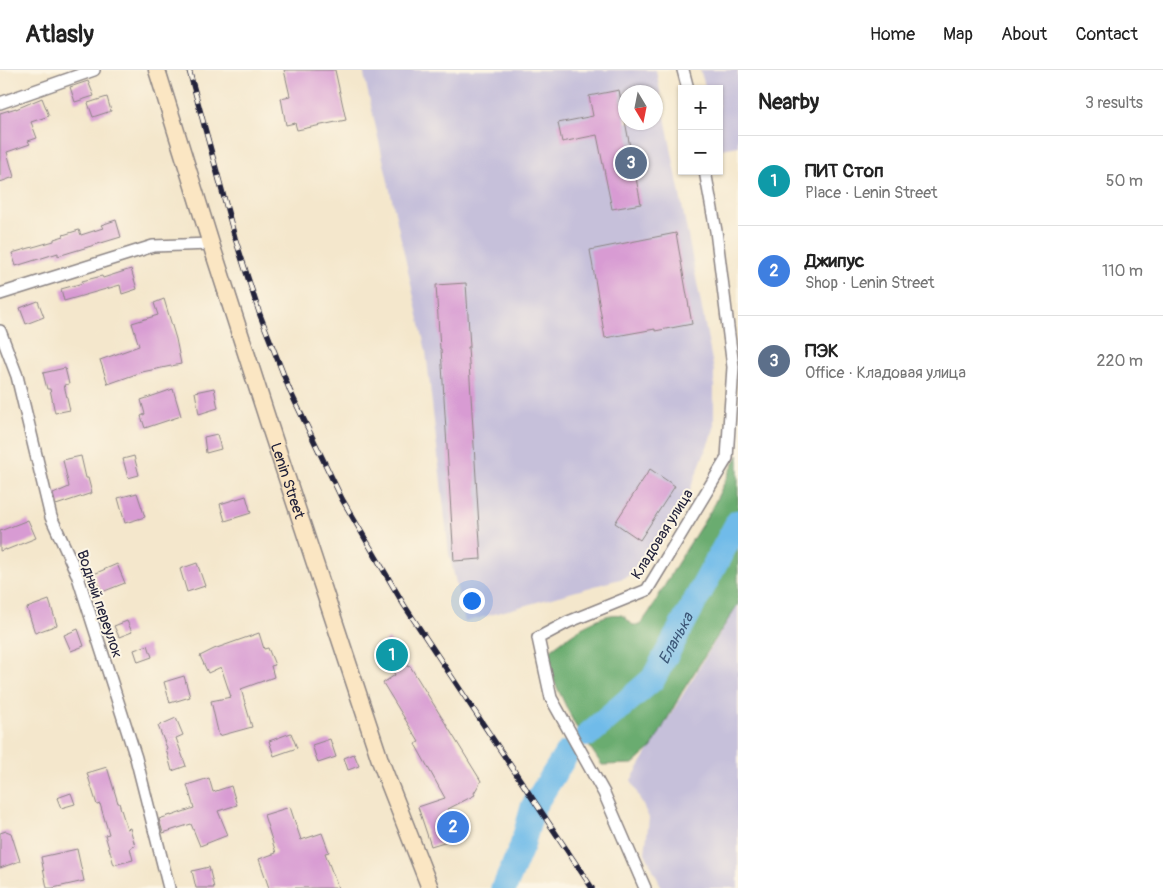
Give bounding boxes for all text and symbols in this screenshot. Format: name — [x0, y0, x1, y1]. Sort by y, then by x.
text: Atlasly — [25, 20, 94, 49]
text: Home — [870, 23, 915, 46]
text: Map — [943, 23, 973, 46]
text: About — [1001, 23, 1047, 46]
text: Contact — [1075, 23, 1138, 46]
north arrow — [618, 85, 663, 130]
map controls — [678, 85, 723, 175]
button: + — [678, 85, 723, 130]
text: Nearby — [758, 89, 819, 116]
text: 3 results — [1085, 93, 1143, 113]
button: − — [678, 130, 723, 175]
pin: 3 — [615, 144, 647, 182]
text: ПИТ Стоп — [805, 159, 884, 183]
text: 1 — [771, 171, 777, 191]
text: 50 m — [1106, 171, 1143, 191]
text: Place · Lenin Street — [805, 183, 937, 203]
text: Джипус — [805, 249, 864, 273]
text: 2 — [770, 261, 778, 281]
text: 110 m — [1102, 261, 1143, 281]
text: Shop · Lenin Street — [805, 273, 935, 293]
text: ПЭК — [805, 339, 839, 363]
text: 3 — [770, 351, 778, 371]
text: 220 m — [1097, 351, 1143, 371]
text: Office · Кладовая улица — [805, 363, 966, 383]
street label: Lenin Street — [266, 440, 309, 522]
street label: Кладовая улица — [627, 486, 698, 583]
street label: Водный переулок — [72, 548, 127, 661]
your location — [459, 588, 485, 614]
water label: Еланька — [654, 608, 699, 668]
pin: 1 — [376, 636, 408, 674]
pin: 2 — [437, 808, 469, 846]

